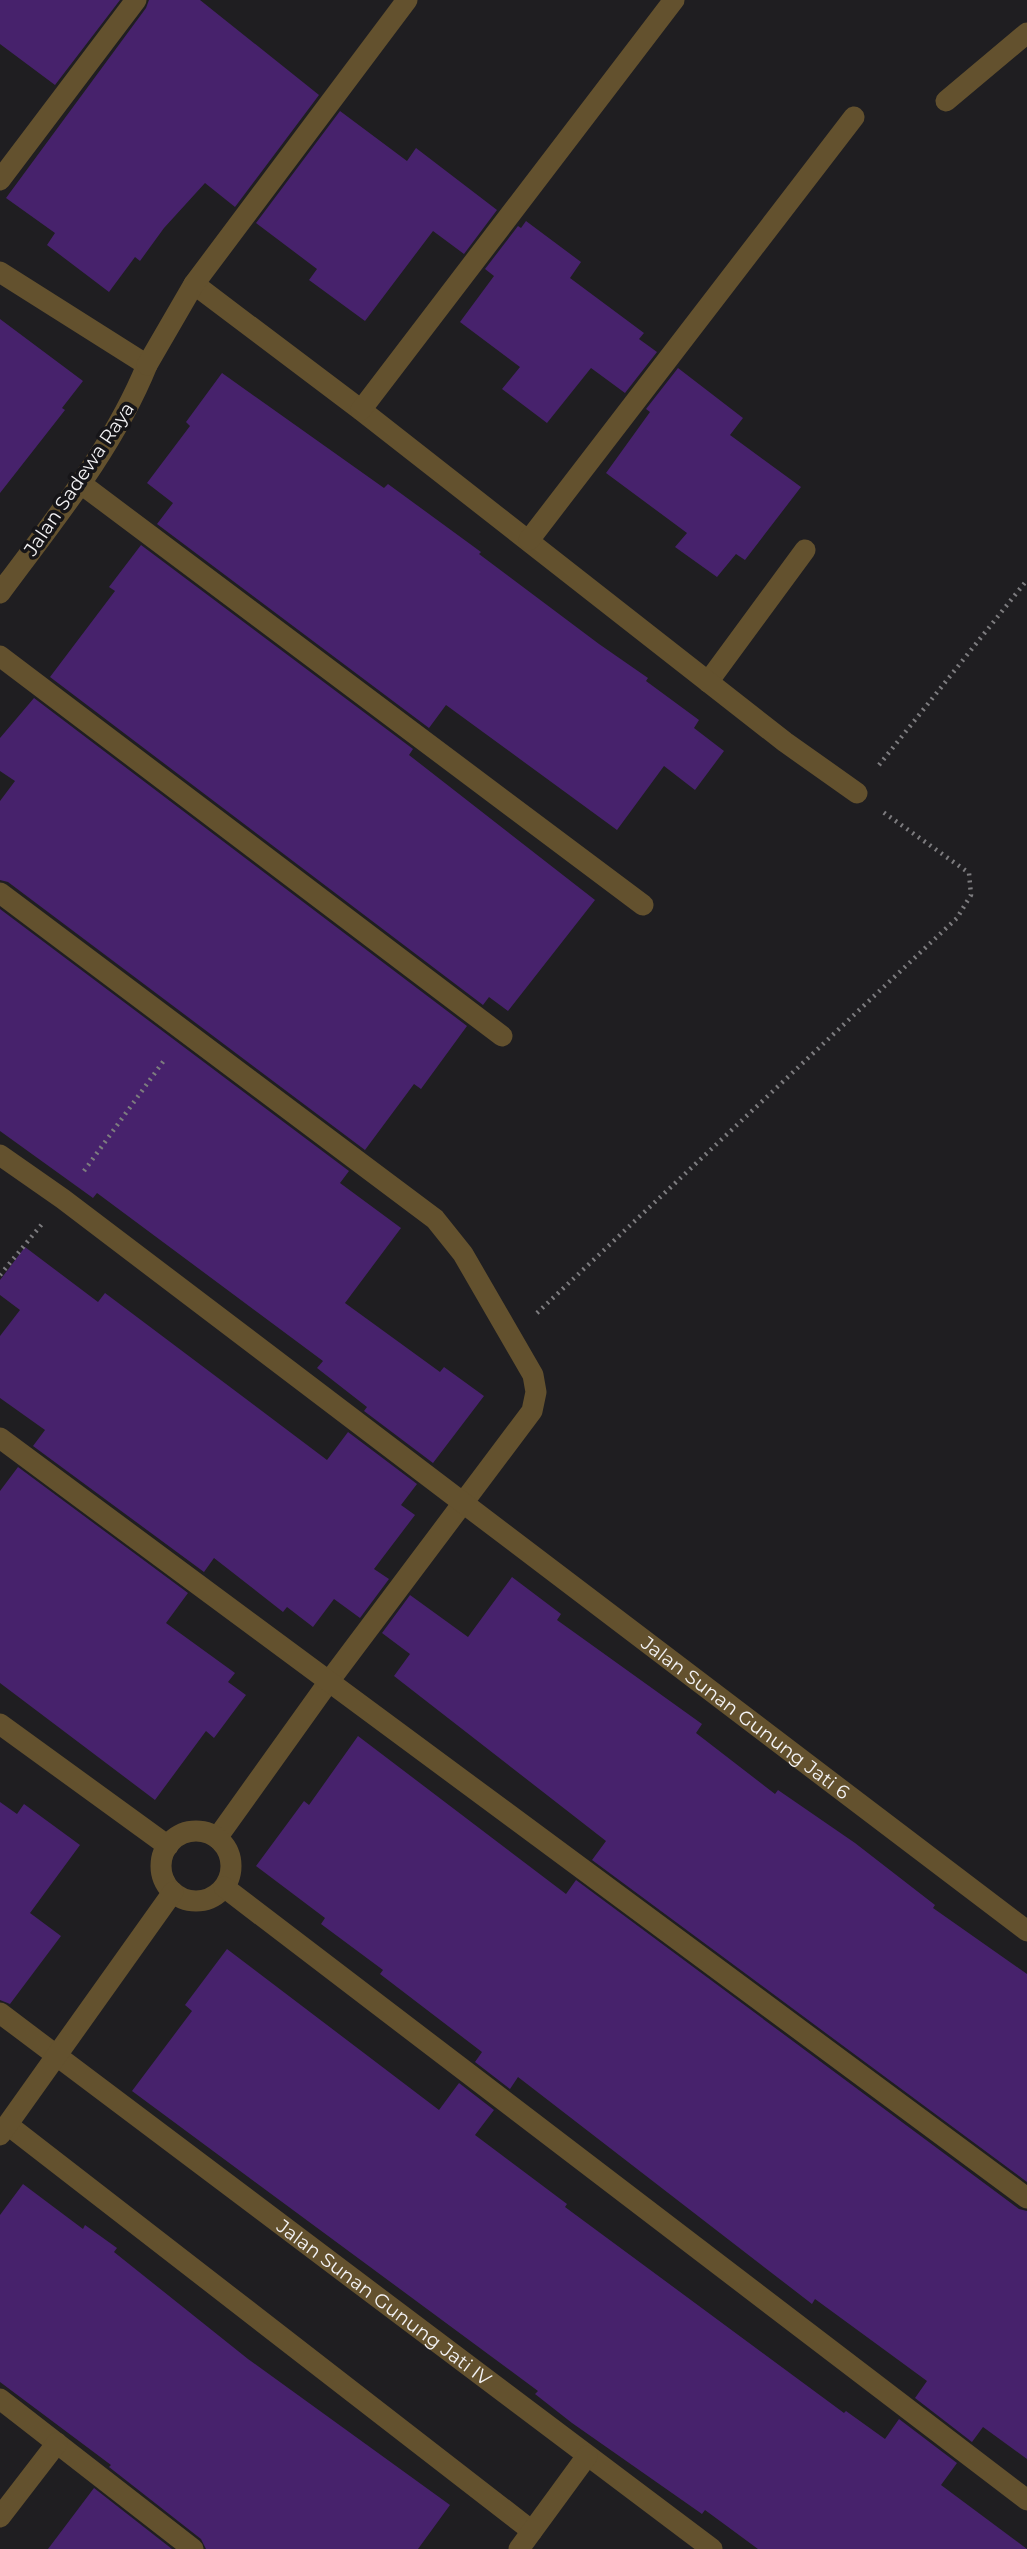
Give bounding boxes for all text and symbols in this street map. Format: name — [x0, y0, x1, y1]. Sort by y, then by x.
street label: Jalan Sadewa Raya — [19, 398, 139, 561]
street label: Jalan Sunan Gunung Jati 6 — [636, 1630, 854, 1804]
street label: Jalan Sunan Gunung Jati IV — [272, 2214, 497, 2391]

